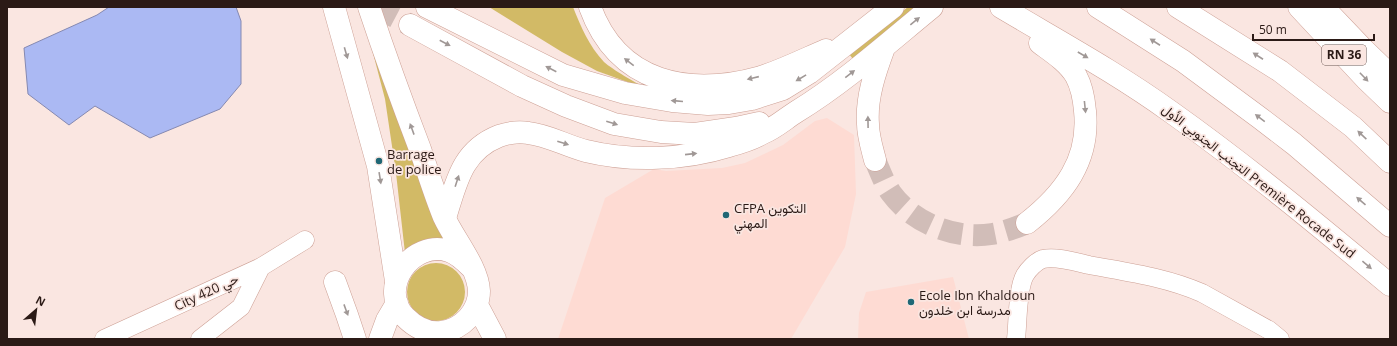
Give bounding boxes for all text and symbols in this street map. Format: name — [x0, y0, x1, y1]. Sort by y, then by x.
scale bar — [1253, 16, 1374, 42]
one-way arrow — [909, 17, 920, 26]
text: 50 m — [1259, 21, 1287, 38]
one-way arrow — [1149, 38, 1160, 46]
one-way arrow — [439, 40, 451, 47]
road number: RN 36 — [1322, 45, 1366, 65]
one-way arrow — [344, 46, 350, 59]
one-way arrow — [1078, 51, 1088, 59]
one-way arrow — [1253, 53, 1264, 60]
one-way arrow — [624, 58, 635, 66]
one-way arrow — [545, 66, 557, 72]
one-way arrow — [845, 70, 856, 78]
one-way arrow — [1359, 72, 1369, 82]
one-way arrow — [796, 74, 806, 82]
one-way arrow — [747, 76, 759, 82]
one-way arrow — [671, 98, 683, 105]
street label: التجنب الجنوبي الأول Première Rocade Sud — [1157, 100, 1359, 264]
one-way arrow — [1081, 101, 1088, 113]
one-way arrow — [1255, 114, 1266, 122]
one-way arrow — [865, 115, 871, 128]
one-way arrow — [607, 120, 619, 126]
one-way arrow — [409, 123, 415, 135]
one-way arrow — [1357, 130, 1367, 140]
one-way arrow — [557, 140, 569, 146]
place label: Barrage de police — [387, 145, 442, 178]
one-way arrow — [685, 151, 697, 158]
marker: Barrage de police — [374, 156, 384, 166]
one-way arrow — [377, 172, 383, 184]
one-way arrow — [455, 175, 461, 187]
one-way arrow — [1355, 196, 1366, 205]
place label: CFPA التكوين المهني — [734, 199, 806, 234]
marker: CFPA التكوين المهني — [721, 210, 731, 220]
one-way arrow — [1361, 261, 1372, 270]
street label: City 420 حي — [171, 269, 242, 317]
place label: Ecole Ibn Khaldoun مدرسة ابن خلدون — [919, 286, 1035, 319]
north arrow — [16, 290, 56, 330]
text: N — [33, 292, 48, 309]
marker: Ecole Ibn Khaldoun مدرسة ابن خلدون — [906, 297, 916, 307]
one-way arrow — [343, 305, 349, 317]

